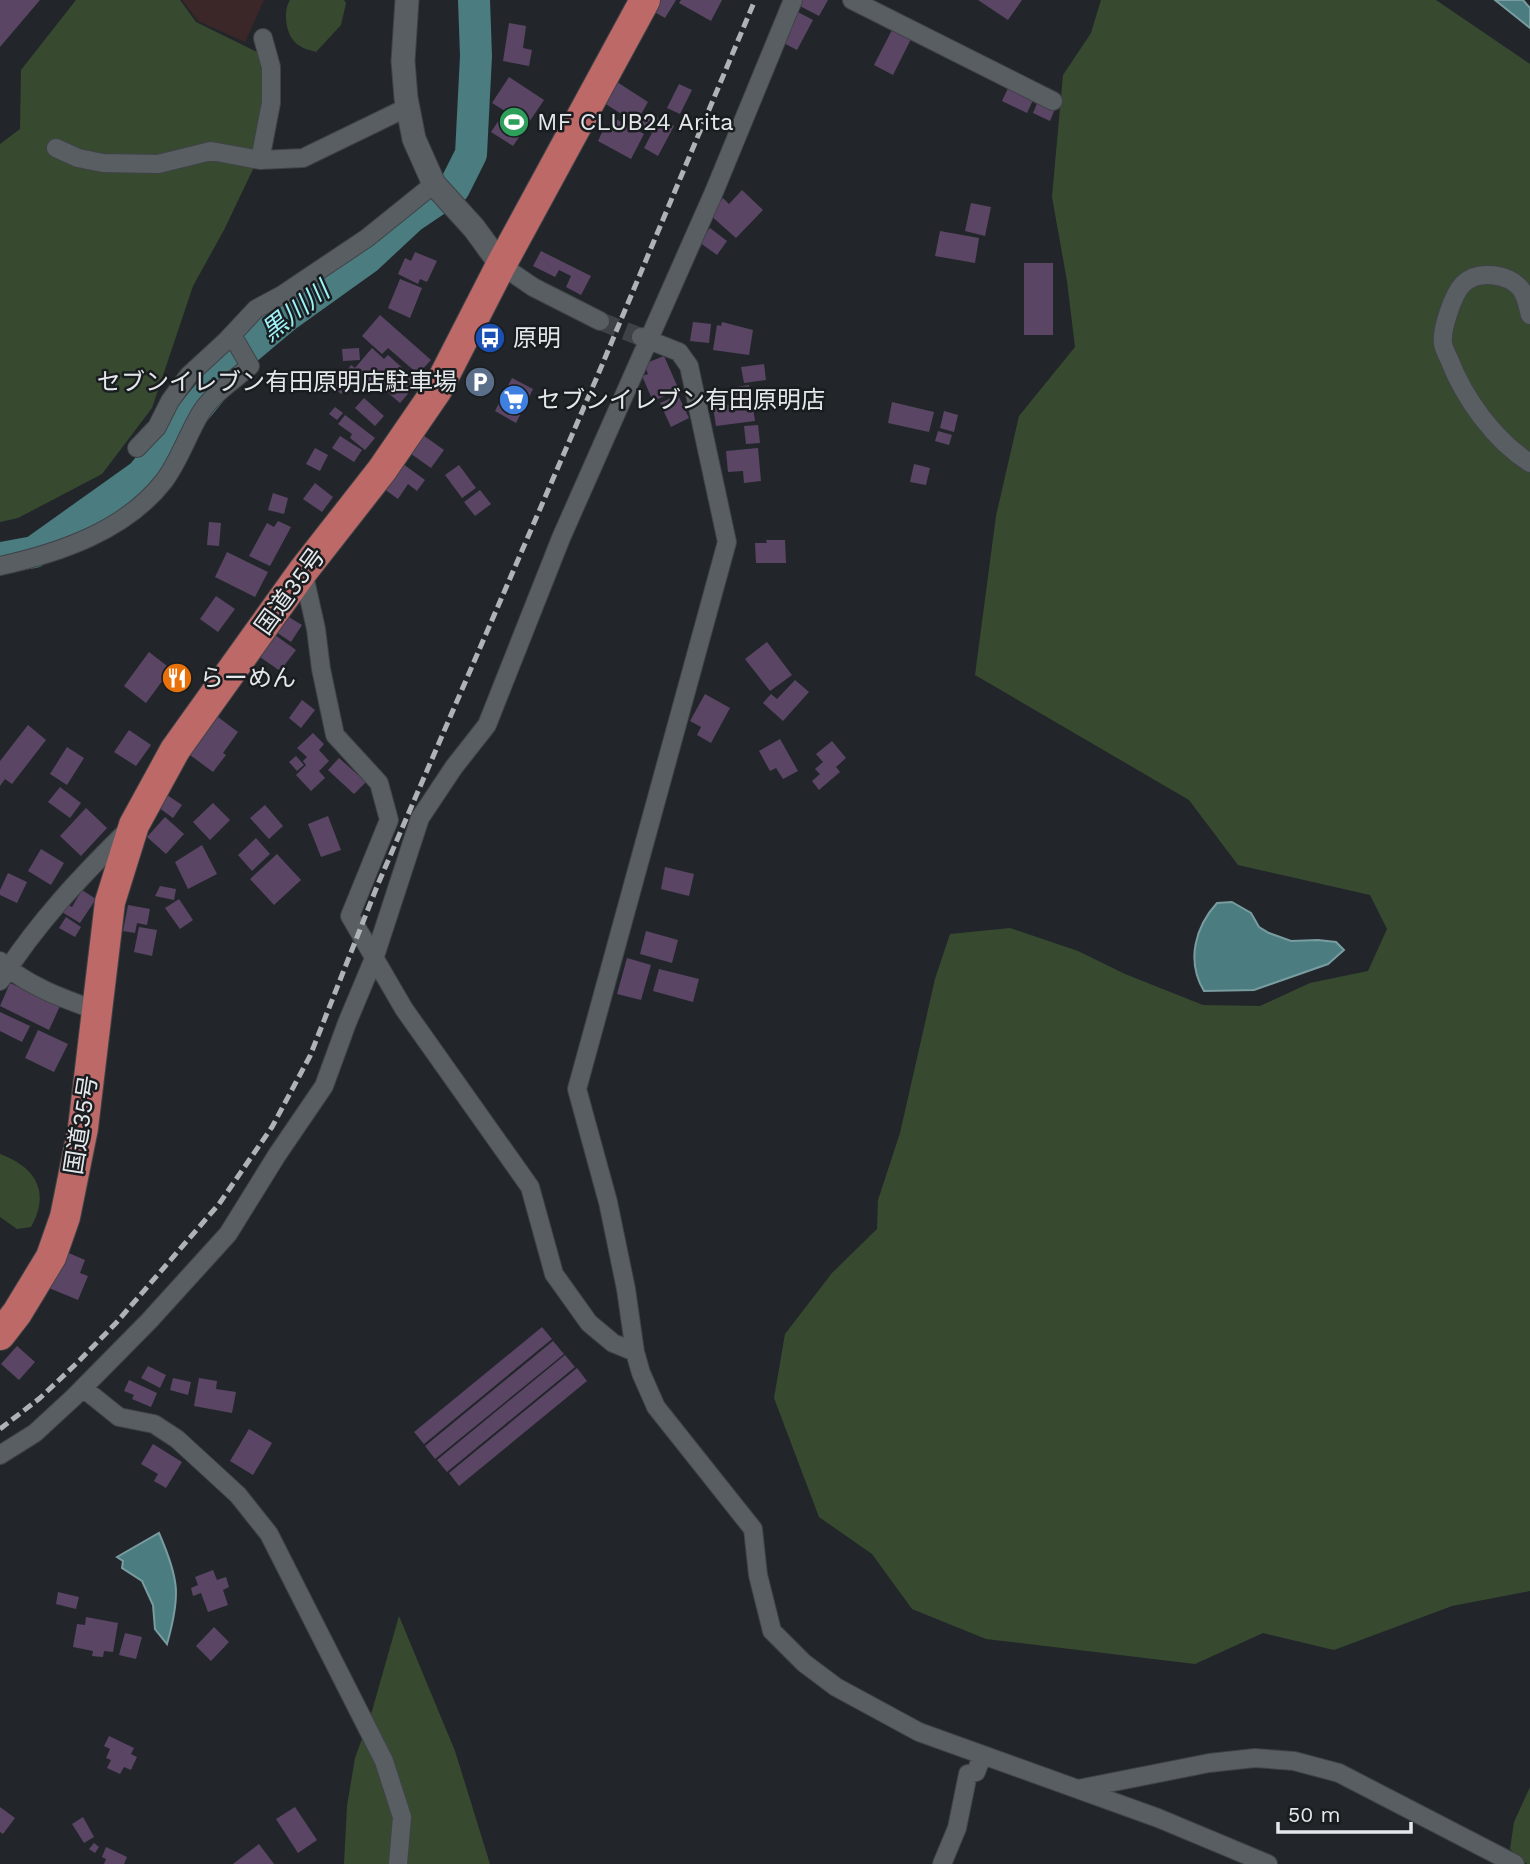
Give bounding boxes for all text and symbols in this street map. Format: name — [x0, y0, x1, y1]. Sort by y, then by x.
sports icon: MF CLUB24 Arita — [497, 105, 531, 139]
place label: MF CLUB24 Arita — [537, 108, 734, 136]
water label: 黒川川 — [255, 273, 337, 347]
bus stop icon: 原明 — [473, 321, 507, 355]
place label: 原明 — [513, 324, 561, 352]
parking icon: セブンイレブン有田原明店駐車場 — [463, 365, 497, 399]
place label: セブンイレブン有田原明店駐車場 — [97, 368, 457, 396]
supermarket icon: セブンイレブン有田原明店 — [497, 383, 531, 417]
place label: セブンイレブン有田原明店 — [537, 386, 825, 414]
street label: 国道35号 — [249, 542, 331, 640]
restaurant icon: らーめん — [160, 661, 194, 695]
place label: らーめん — [200, 664, 296, 692]
street label: 国道35号 — [59, 1073, 103, 1177]
scale bar — [1278, 1790, 1411, 1834]
text: 50 m — [1288, 1802, 1340, 1827]

